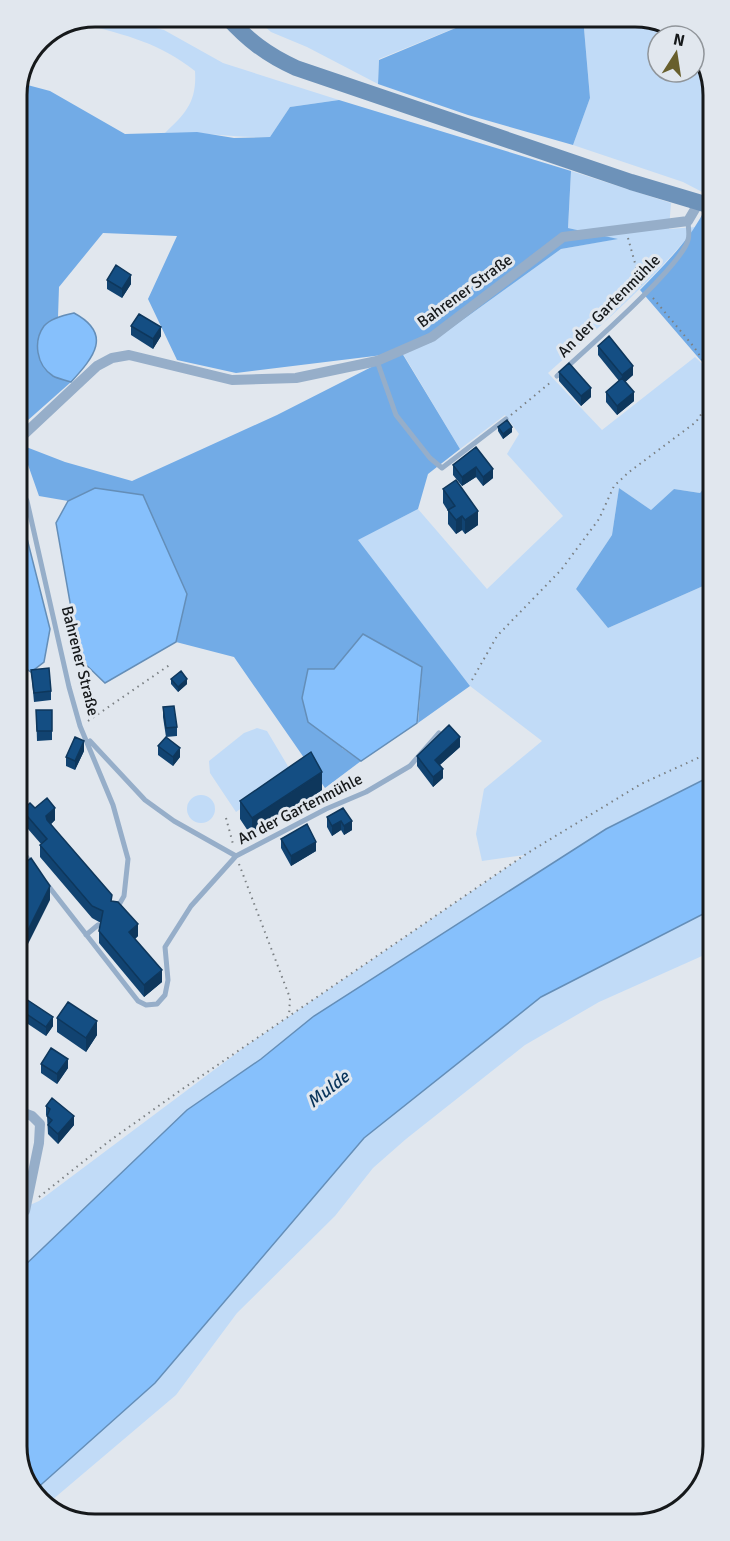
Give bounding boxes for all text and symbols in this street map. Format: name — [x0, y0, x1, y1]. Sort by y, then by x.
north arrow — [646, 24, 706, 84]
text: N — [671, 29, 686, 51]
street label: Bahrener Straße — [414, 250, 516, 332]
street label: An der Gartenmühle — [553, 250, 665, 362]
street label: Bahrener Straße — [57, 604, 103, 718]
street label: An der Gartenmühle — [234, 769, 366, 849]
water label: Mulde — [302, 1065, 355, 1112]

